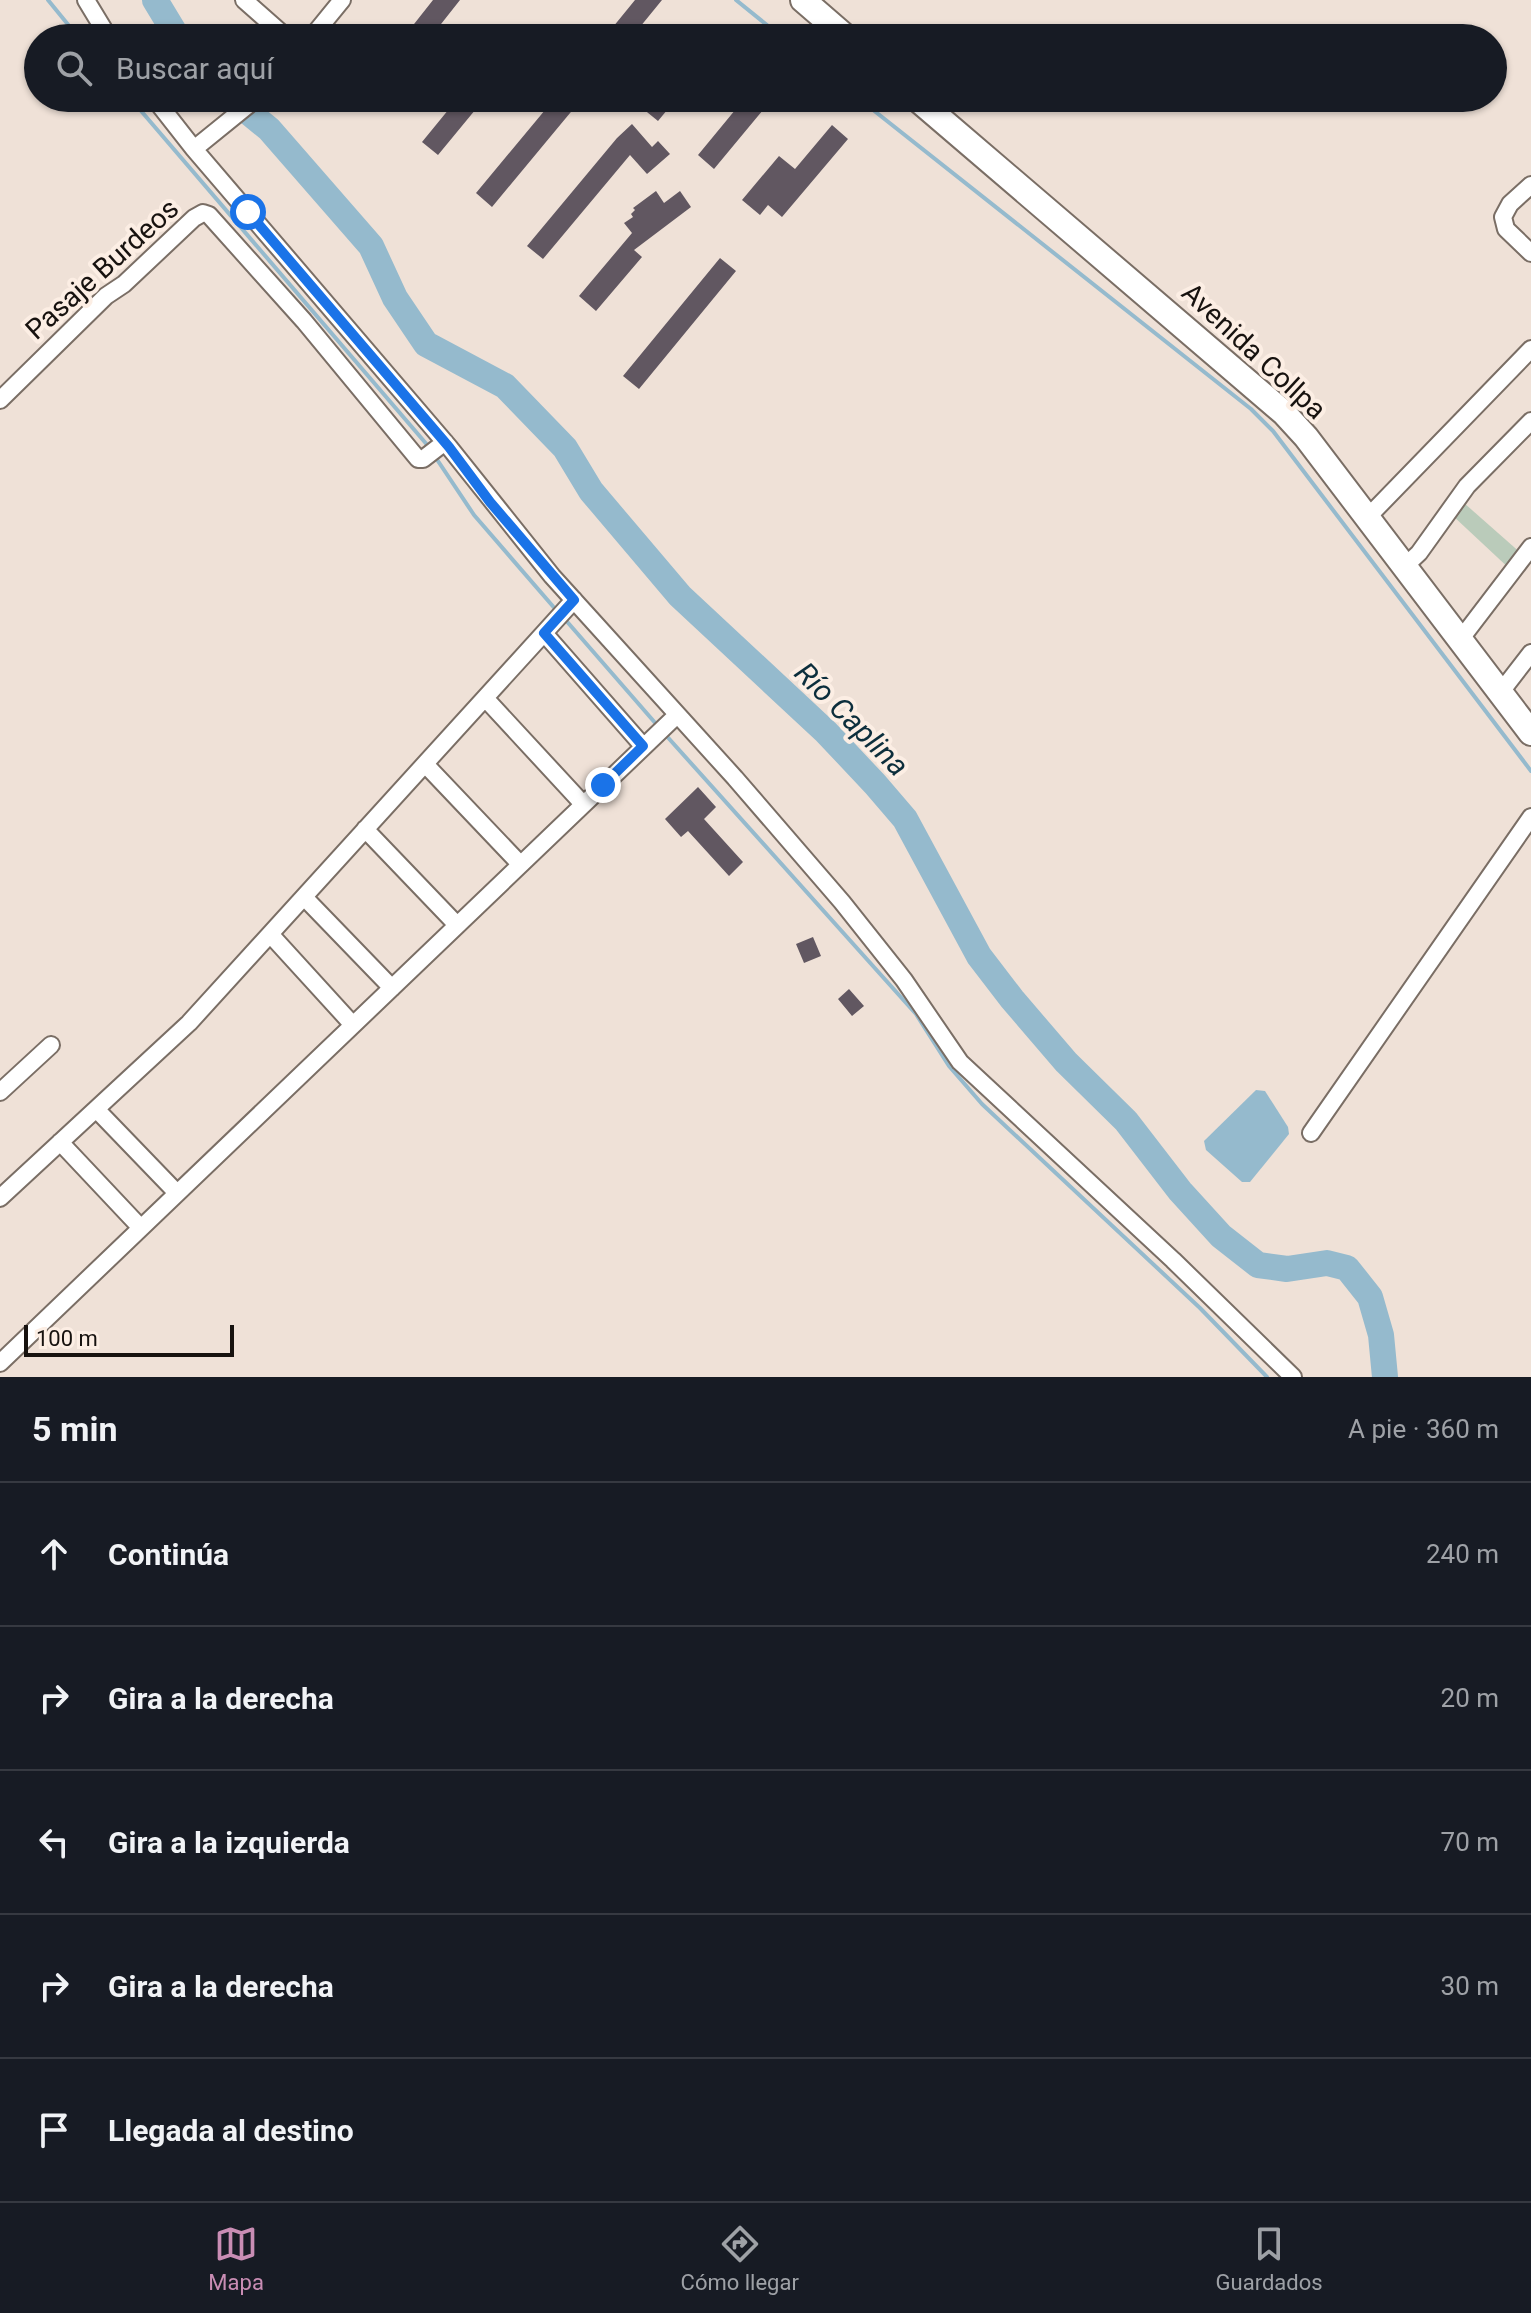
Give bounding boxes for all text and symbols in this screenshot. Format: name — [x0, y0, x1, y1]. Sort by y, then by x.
search box — [24, 24, 1507, 112]
icon: search — [52, 46, 96, 90]
text: Buscar aquí — [116, 51, 274, 86]
street label: Pasaje Burdeos — [19, 192, 185, 346]
route start — [230, 194, 266, 230]
street label: Avenida Collpa — [1175, 276, 1333, 426]
water label: Río Caplina — [788, 655, 916, 783]
route end — [585, 767, 621, 803]
scale bar — [24, 1321, 234, 1357]
text: 100 m — [36, 1326, 98, 1351]
text: 5 min — [32, 1409, 117, 1449]
text: A pie · 360 m — [1348, 1414, 1499, 1444]
icon: ahead — [32, 1532, 76, 1576]
text: Continúa — [108, 1537, 229, 1572]
text: 240 m — [1426, 1539, 1499, 1569]
icon: right — [32, 1676, 76, 1720]
text: Gira a la derecha — [108, 1681, 334, 1716]
text: 20 m — [1441, 1683, 1499, 1713]
icon: left — [32, 1820, 76, 1864]
text: Gira a la izquierda — [108, 1825, 350, 1860]
text: 70 m — [1441, 1827, 1499, 1857]
icon: right — [32, 1964, 76, 2008]
text: Gira a la derecha — [108, 1969, 334, 2004]
text: 30 m — [1441, 1971, 1499, 2001]
icon: arrive — [32, 2108, 76, 2152]
text: Llegada al destino — [108, 2113, 354, 2148]
tab: Mapa — [208, 2222, 264, 2295]
tab: Cómo llegar — [681, 2222, 799, 2295]
tab: Guardados — [1216, 2222, 1323, 2295]

